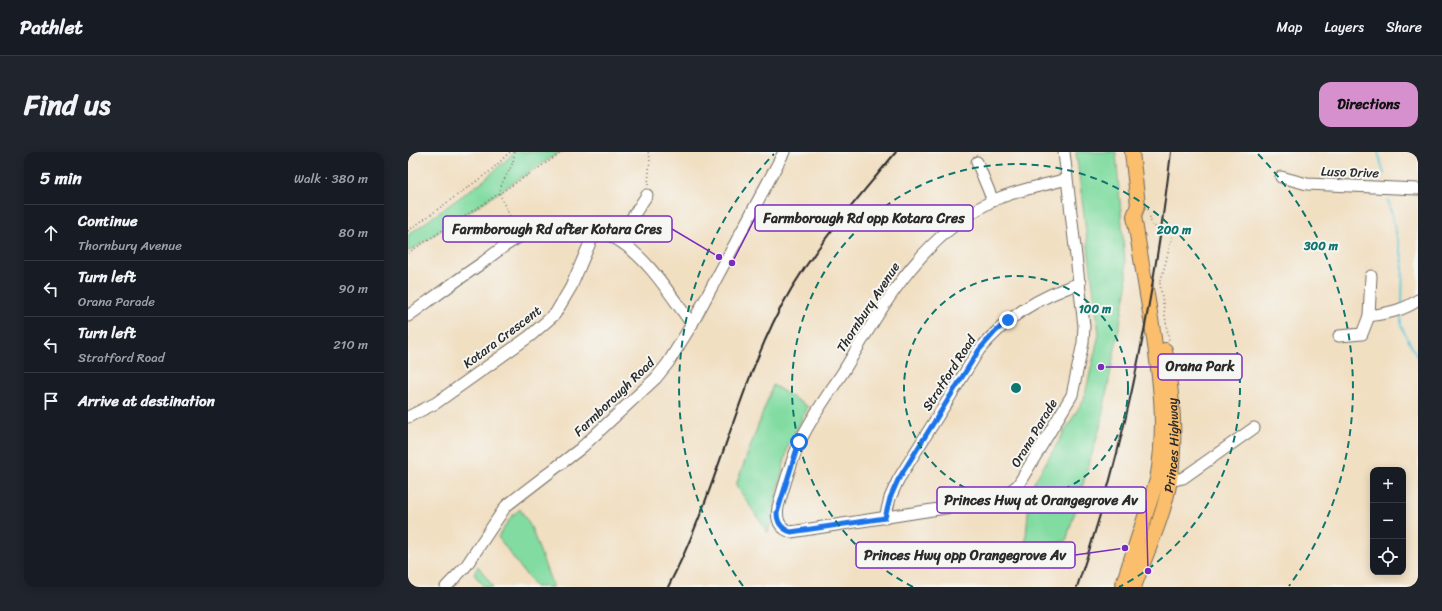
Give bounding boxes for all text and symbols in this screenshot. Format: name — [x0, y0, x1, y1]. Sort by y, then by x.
text: Pathlet — [20, 11, 83, 44]
text: Map — [1277, 15, 1302, 40]
text: Layers — [1324, 15, 1364, 40]
text: Share — [1386, 15, 1422, 40]
text: Find us — [24, 80, 111, 129]
button: Directions — [1319, 82, 1418, 127]
street label: Luso Drive — [1320, 159, 1380, 185]
text: 5 min — [40, 163, 82, 193]
text: Walk · 380 m — [294, 167, 368, 190]
callout: Farmborough Rd opp Kotara Cres — [755, 205, 973, 231]
text: Farmborough Rd opp Kotara Cres — [762, 206, 965, 231]
text: Continue — [78, 208, 138, 234]
callout: Farmborough Rd after Kotara Cres — [443, 216, 672, 242]
text: Farmborough Rd after Kotara Cres — [451, 217, 662, 242]
text: 200 m — [1156, 219, 1192, 241]
text: 80 m — [339, 221, 368, 244]
icon: ahead — [40, 222, 62, 244]
text: Thornbury Avenue — [78, 234, 182, 257]
text: 300 m — [1303, 235, 1339, 257]
street label: Thornbury Avenue — [830, 257, 906, 357]
text: Turn left — [78, 264, 136, 290]
text: 90 m — [338, 277, 368, 300]
icon: left — [40, 278, 62, 300]
text: Orana Parade — [78, 290, 155, 313]
text: 100 m — [1079, 298, 1112, 320]
street label: Kotara Crescent — [458, 299, 547, 374]
route end — [999, 311, 1017, 329]
text: Turn left — [78, 320, 136, 346]
street label: Stratford Road — [916, 329, 983, 416]
text: 210 m — [333, 333, 368, 356]
icon: left — [40, 334, 62, 356]
text: Stratford Road — [78, 346, 165, 369]
street label: Farmborough Road — [568, 351, 661, 442]
callout: Orana Park — [1158, 354, 1242, 380]
text: Orana Park — [1165, 354, 1235, 379]
centre of rings — [1009, 381, 1023, 395]
text: Arrive at destination — [78, 388, 215, 414]
icon: arrive — [40, 390, 62, 412]
street label: Orana Parade — [1004, 394, 1064, 472]
street label: Princes Highway — [1156, 397, 1185, 495]
route start — [790, 433, 808, 451]
map controls — [1370, 467, 1406, 575]
button: + — [1370, 467, 1406, 503]
callout: Princes Hwy at Orangegrove Av — [937, 487, 1146, 513]
text: Princes Hwy at Orangegrove Av — [944, 488, 1139, 513]
button: − — [1370, 503, 1406, 539]
button: locate — [1370, 539, 1406, 575]
callout: Princes Hwy opp Orangegrove Av — [856, 542, 1075, 568]
text: Princes Hwy opp Orangegrove Av — [864, 543, 1067, 568]

